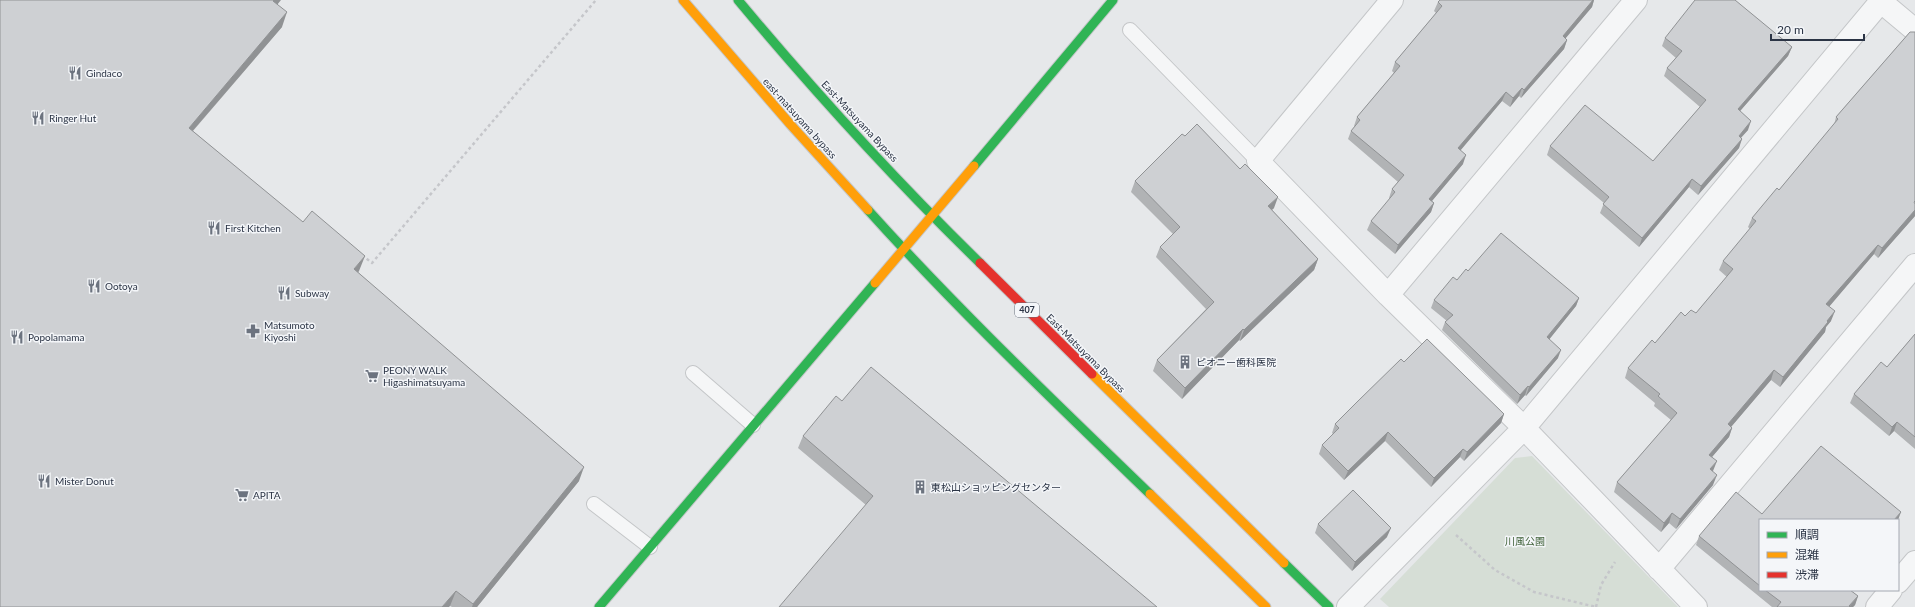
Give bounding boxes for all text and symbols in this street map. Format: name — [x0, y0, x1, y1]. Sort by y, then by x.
scale bar — [1771, 16, 1864, 42]
text: 20 m — [1777, 22, 1804, 37]
restaurant icon: Gindaco — [67, 65, 83, 81]
place label: Gindaco — [86, 67, 123, 79]
street label: east-matsuyama bypass — [761, 75, 839, 161]
street label: East-Matsuyama Bypass — [819, 78, 901, 164]
restaurant icon: Ringer Hut — [30, 110, 46, 126]
place label: Ringer Hut — [49, 112, 97, 124]
restaurant icon: First Kitchen — [206, 220, 222, 236]
place label: First Kitchen — [225, 222, 281, 234]
restaurant icon: Ootoya — [86, 278, 102, 294]
place label: Ootoya — [105, 280, 138, 292]
restaurant icon: Subway — [276, 285, 292, 301]
place label: Subway — [295, 287, 330, 299]
road number: 407 — [1015, 303, 1039, 317]
street label: East-Matsuyama Bypass — [1044, 311, 1128, 395]
place label: Matsumoto Kiyoshi — [264, 319, 315, 343]
pharmacy icon: Matsumoto Kiyoshi — [245, 323, 261, 339]
restaurant icon: Popolamama — [9, 329, 25, 345]
place label: Popolamama — [28, 331, 84, 343]
building icon: ピオニー歯科医院 — [1177, 354, 1193, 370]
place label: ピオニー歯科医院 — [1196, 356, 1276, 368]
place label: PEONY WALK Higashimatsuyama — [383, 364, 465, 388]
supermarket icon: PEONY WALK Higashimatsuyama — [364, 368, 380, 384]
restaurant icon: Mister Donut — [36, 473, 52, 489]
place label: Mister Donut — [55, 475, 114, 487]
building icon: 東松山ショッピングセンター — [912, 479, 928, 495]
place label: 東松山ショッピングセンター — [931, 481, 1061, 493]
supermarket icon: APITA — [234, 487, 250, 503]
place label: APITA — [253, 489, 281, 501]
legend — [1759, 519, 1899, 591]
text: 順調 — [1795, 527, 1819, 542]
park label: 川風公園 — [1505, 535, 1545, 547]
text: 混雑 — [1795, 547, 1819, 562]
text: 渋滞 — [1795, 567, 1819, 582]

